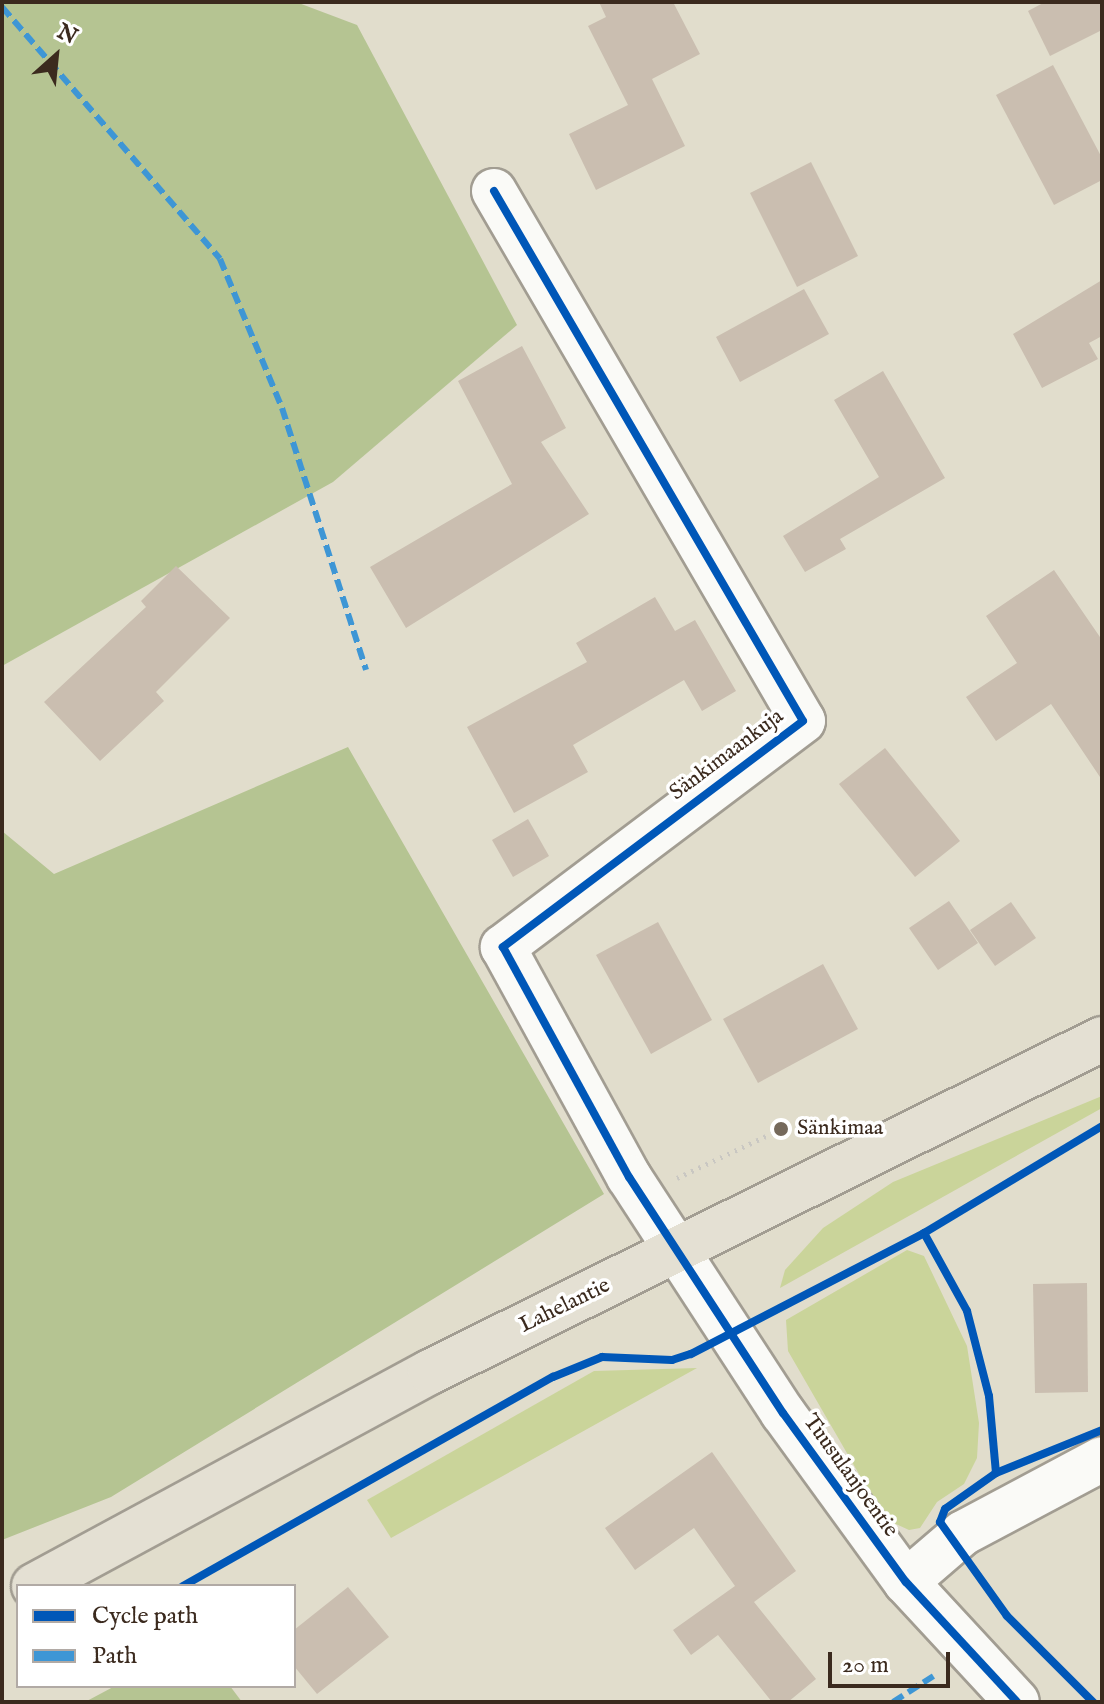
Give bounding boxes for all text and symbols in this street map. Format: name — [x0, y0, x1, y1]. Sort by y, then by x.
north arrow — [16, 16, 96, 96]
text: N — [52, 18, 82, 51]
street label: Sänkimaankuja — [665, 704, 789, 806]
place label: Sänkimaa — [797, 1116, 883, 1142]
marker: Sänkimaa — [772, 1120, 790, 1138]
street label: Lahelantie — [515, 1273, 615, 1339]
street label: Tuusulanjoentie — [797, 1409, 903, 1543]
legend — [16, 1584, 296, 1688]
text: Cycle path — [92, 1601, 198, 1632]
scale bar — [832, 1636, 954, 1686]
text: Path — [92, 1641, 137, 1672]
text: 20 m — [842, 1650, 889, 1681]

